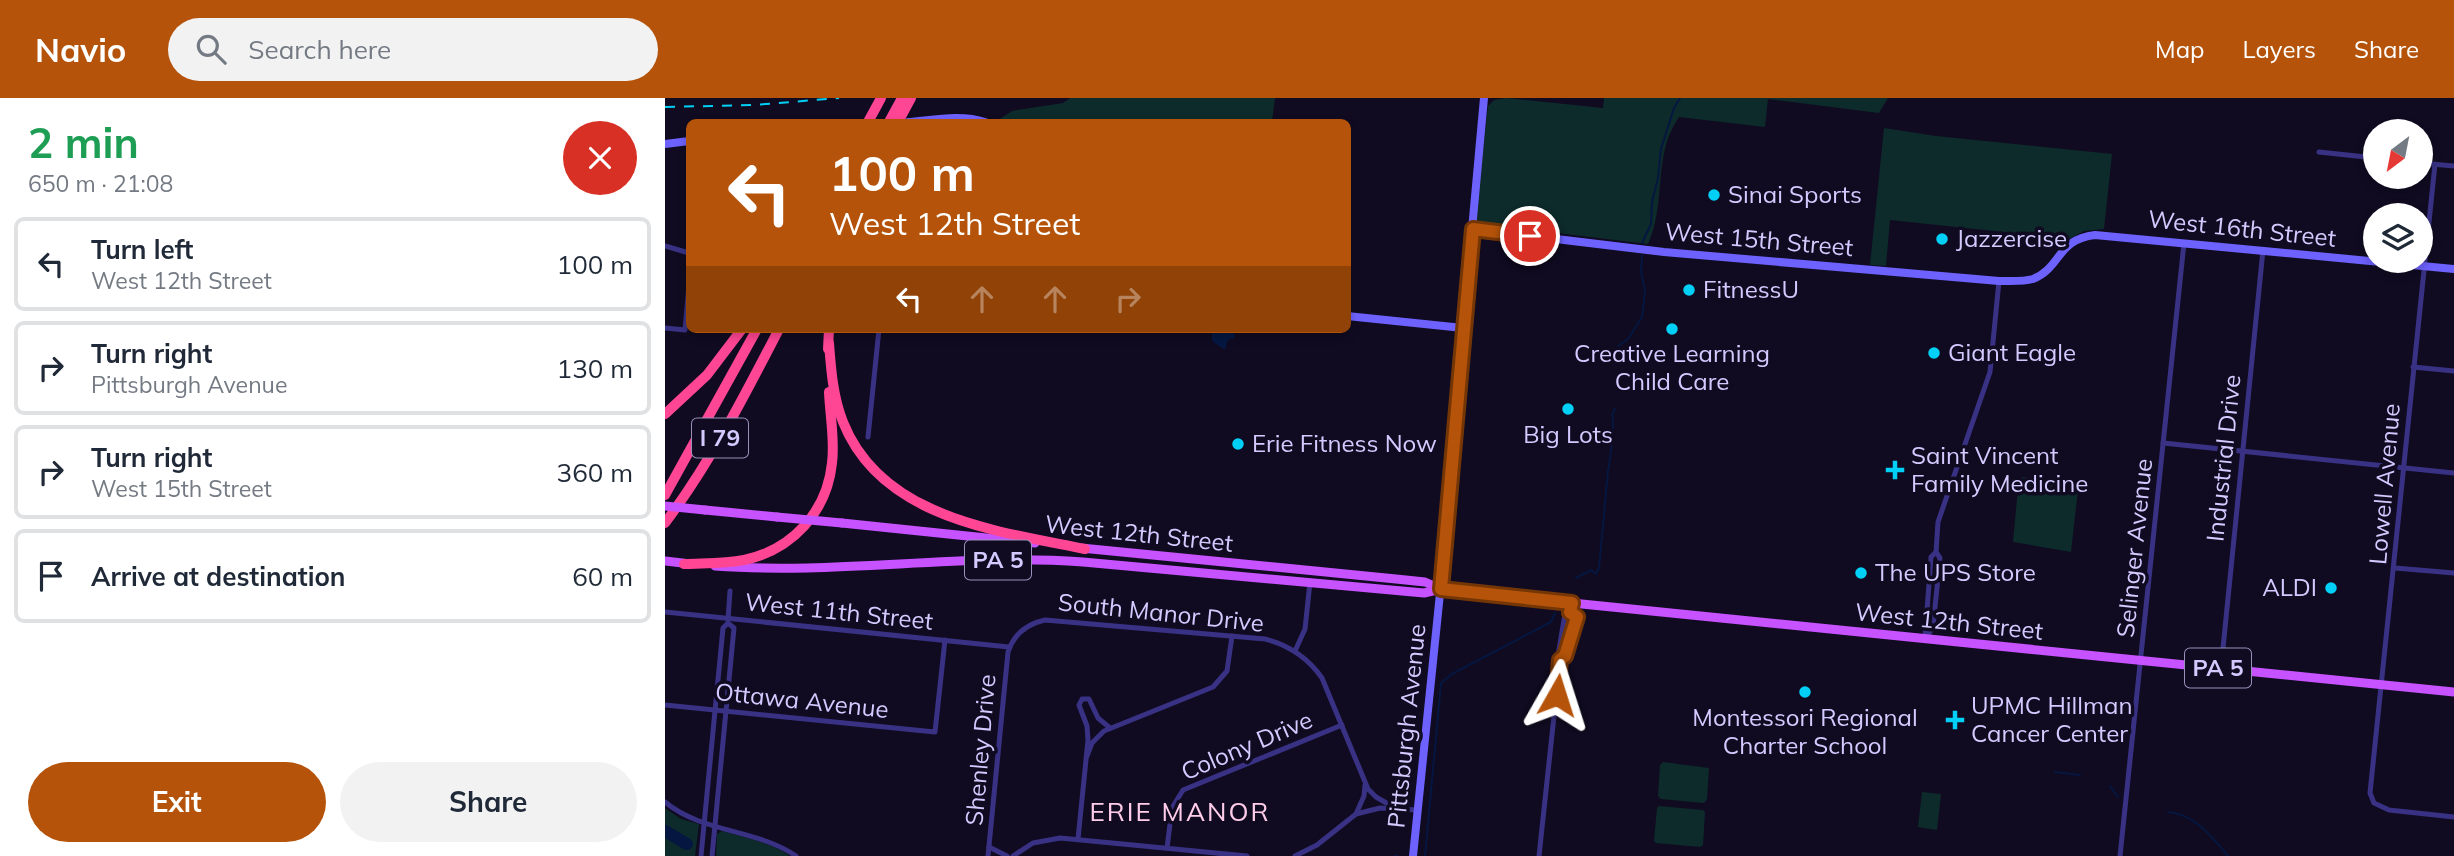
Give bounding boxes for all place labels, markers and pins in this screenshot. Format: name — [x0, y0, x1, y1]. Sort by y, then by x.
place label: Sinai Sports — [1728, 179, 1862, 209]
marker: Sinai Sports — [1706, 187, 1722, 203]
pin — [1500, 206, 1560, 266]
place label: Jazzercise — [1956, 223, 2067, 253]
marker: Jazzercise — [1934, 231, 1950, 247]
place label: FitnessU — [1703, 274, 1799, 304]
marker: FitnessU — [1681, 282, 1697, 298]
marker: Creative Learning Child Care — [1664, 321, 1680, 337]
place label: Giant Eagle — [1948, 337, 2076, 367]
place label: Creative Learning Child Care — [1574, 338, 1770, 396]
marker: Giant Eagle — [1926, 345, 1942, 361]
marker: Big Lots — [1560, 401, 1576, 417]
place label: Big Lots — [1523, 419, 1613, 449]
place label: Erie Fitness Now — [1252, 428, 1437, 458]
marker: Erie Fitness Now — [1230, 436, 1246, 452]
place label: Saint Vincent Family Medicine — [1911, 440, 2088, 498]
marker: Saint Vincent Family Medicine — [1885, 460, 1905, 480]
place label: The UPS Store — [1875, 557, 2036, 587]
marker: The UPS Store — [1853, 565, 1869, 581]
place label: ALDI — [2262, 572, 2317, 602]
marker: ALDI — [2323, 580, 2339, 596]
marker: Montessori Regional Charter School — [1797, 684, 1813, 700]
place label: UPMC Hillman Cancer Center — [1971, 690, 2132, 748]
place label: Montessori Regional Charter School — [1692, 702, 1918, 760]
marker: UPMC Hillman Cancer Center — [1945, 710, 1965, 730]

